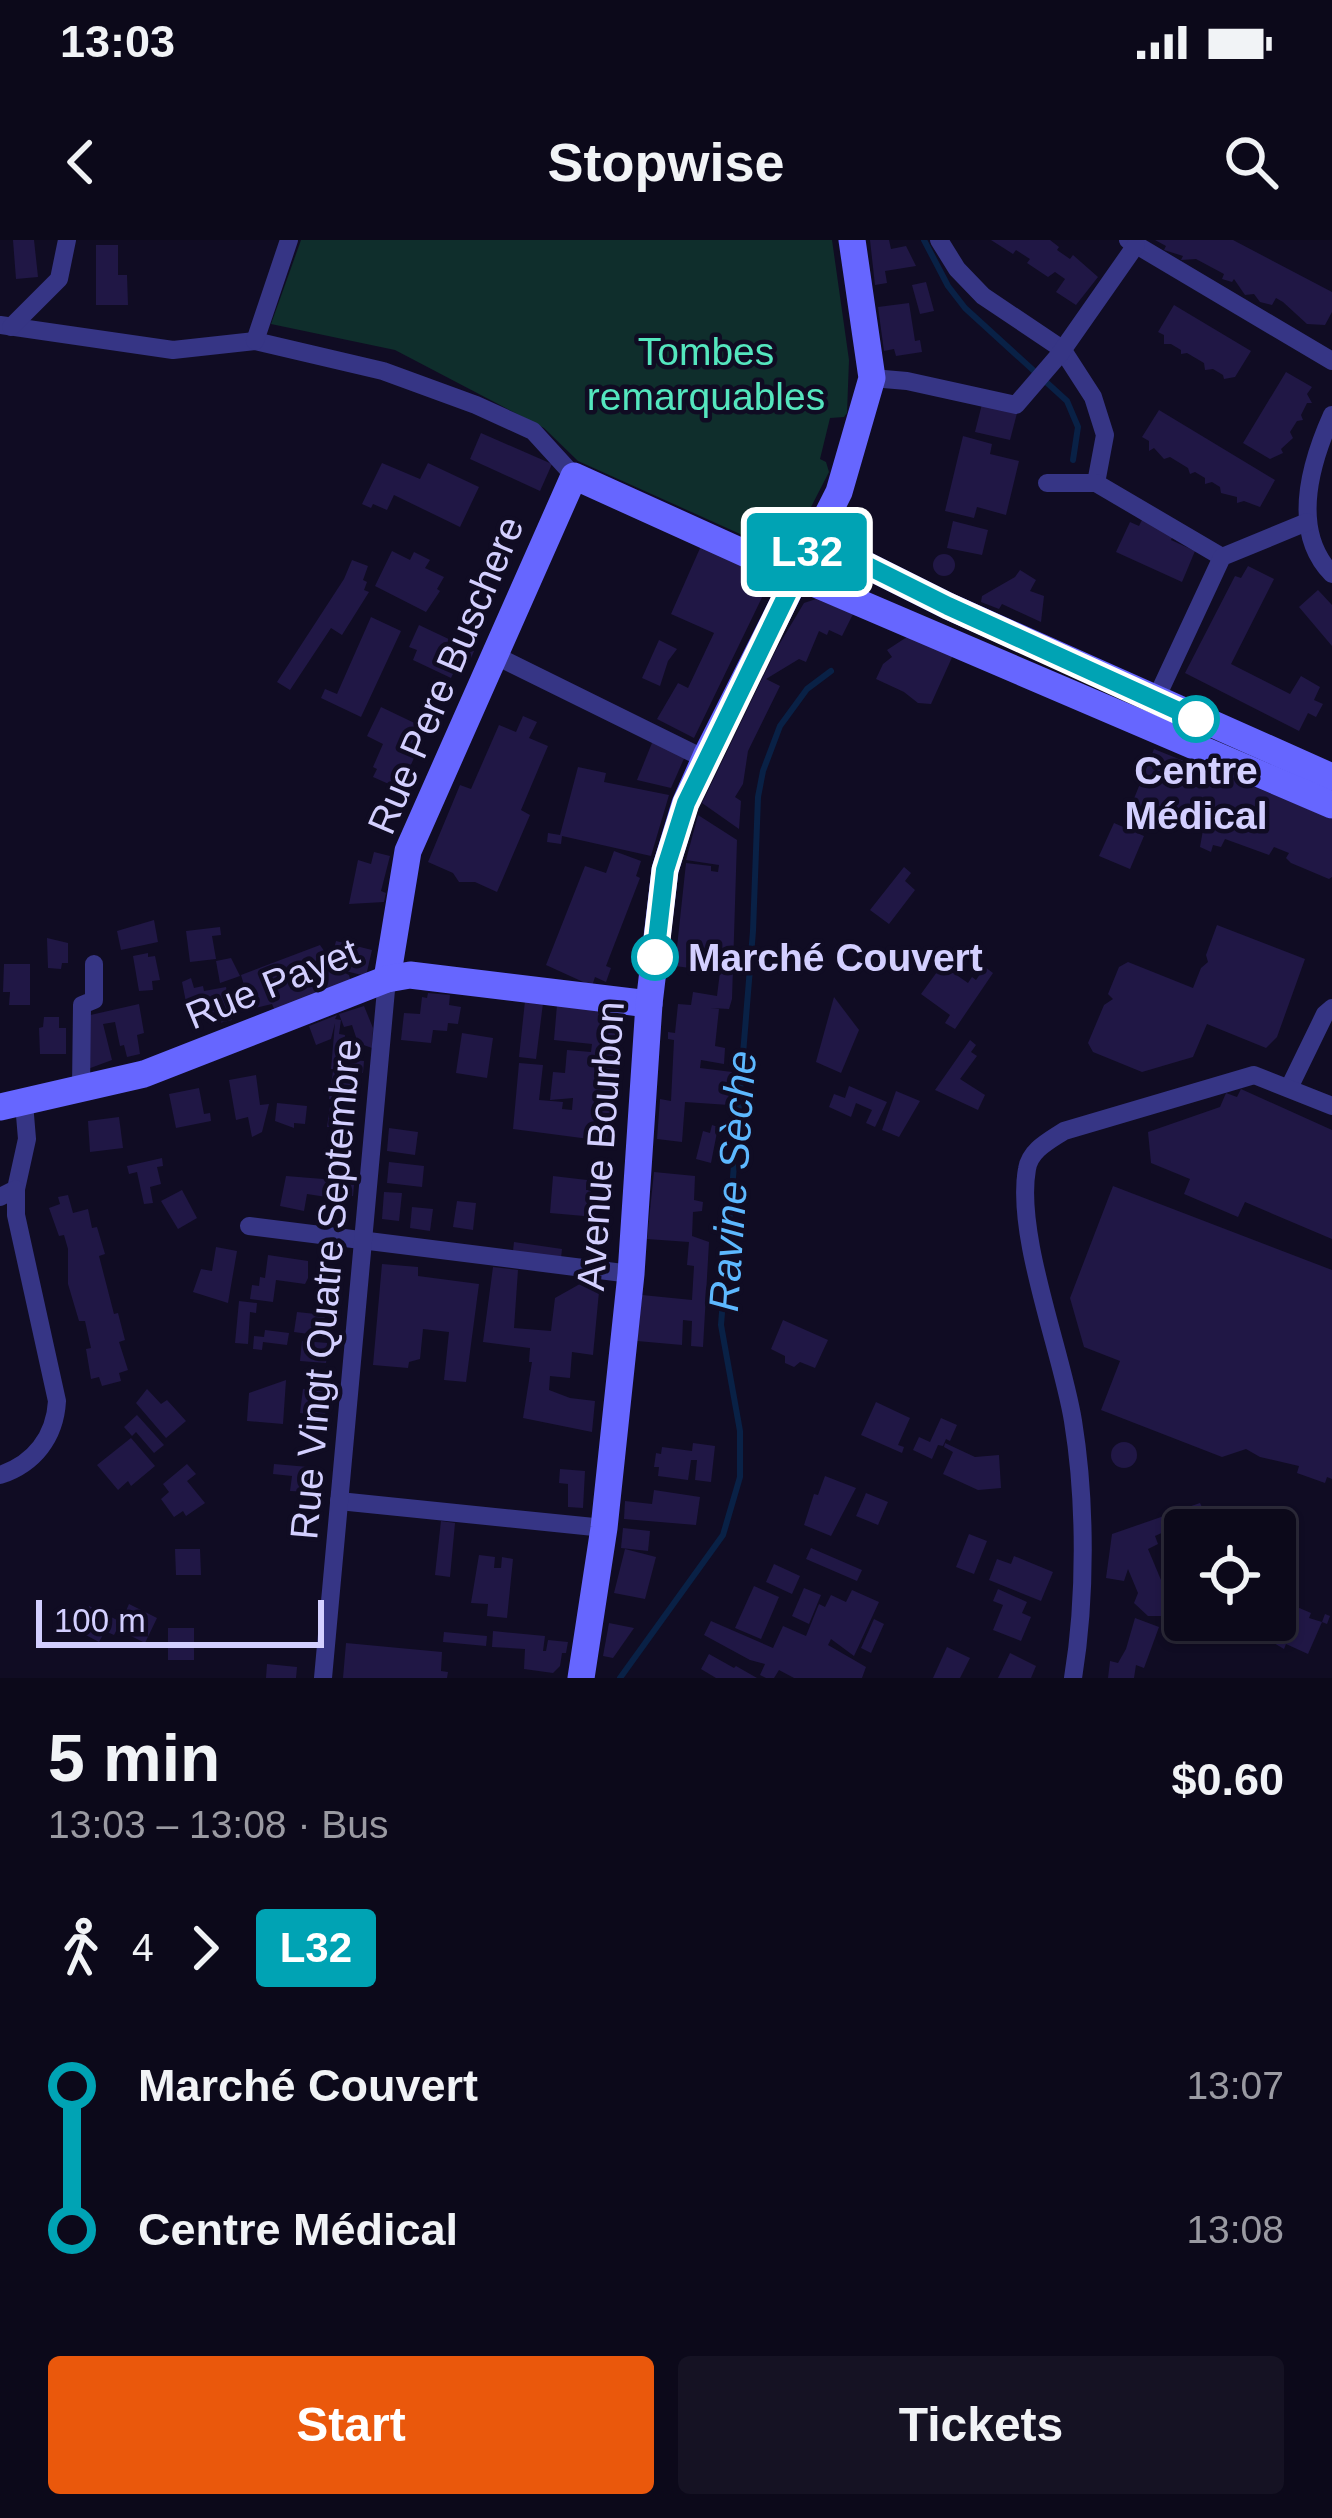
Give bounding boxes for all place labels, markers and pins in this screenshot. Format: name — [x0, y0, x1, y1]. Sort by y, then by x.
marker: Centre Médical — [1174, 697, 1218, 741]
place label: Centre Médical — [1124, 749, 1268, 837]
marker: Marché Couvert — [633, 935, 677, 979]
place label: Marché Couvert — [688, 936, 983, 979]

